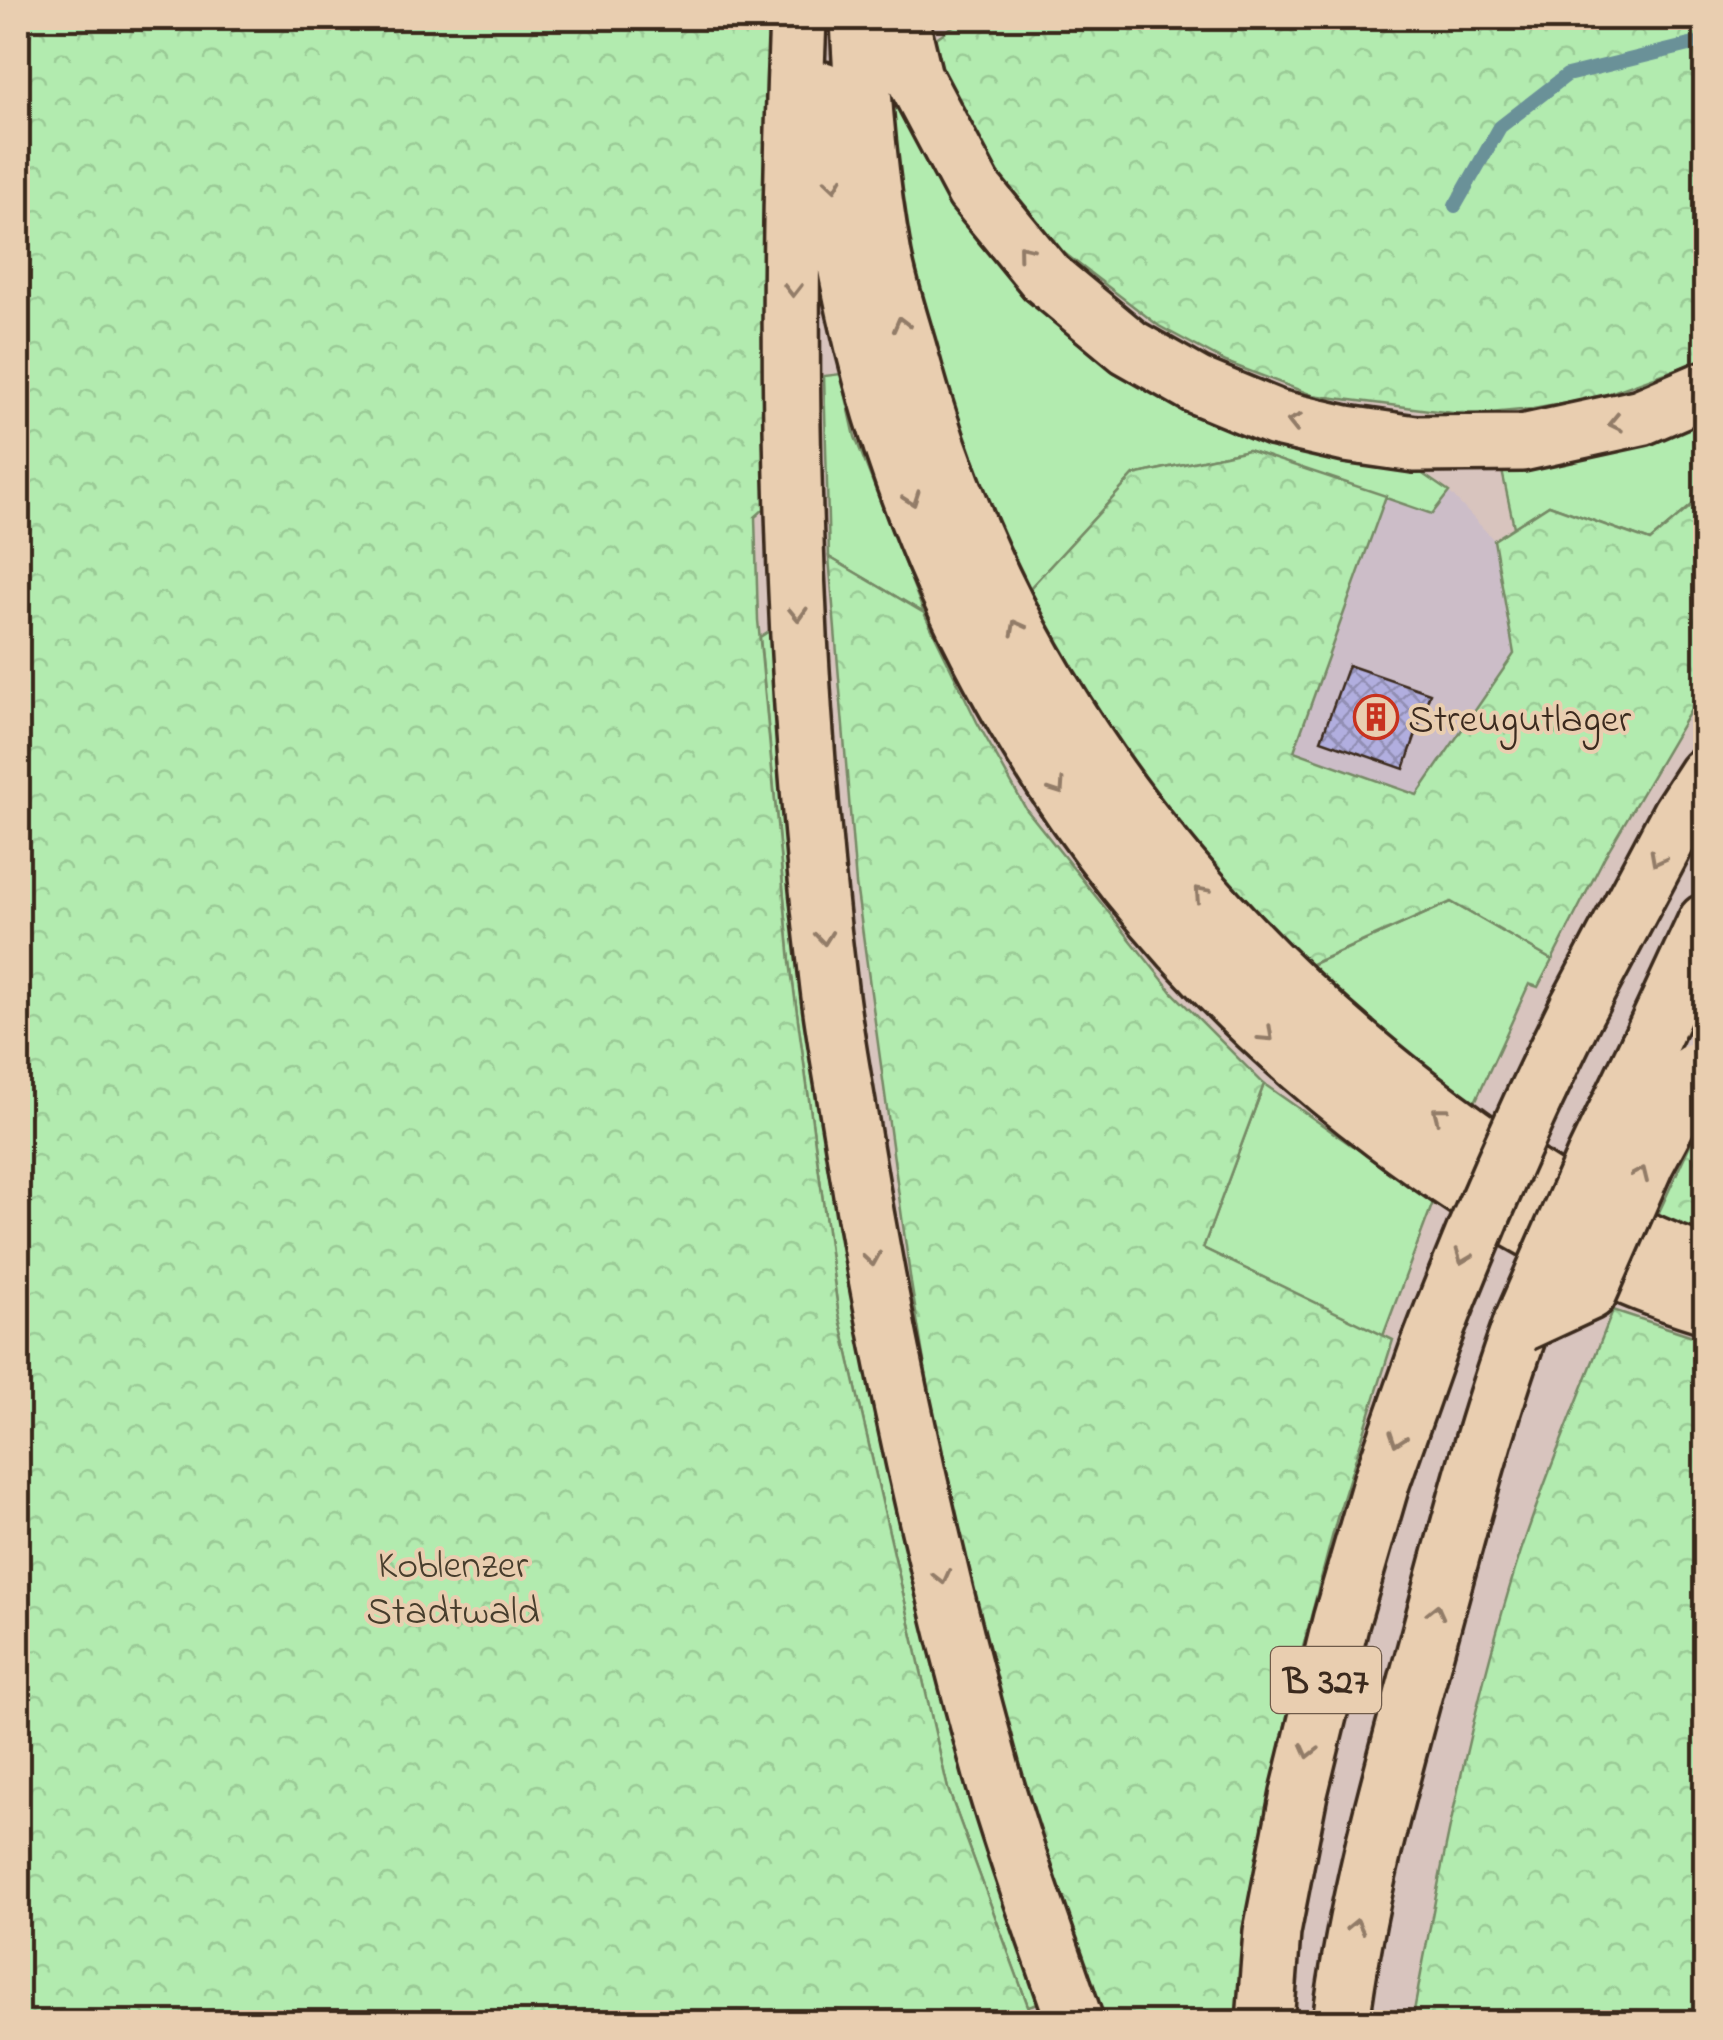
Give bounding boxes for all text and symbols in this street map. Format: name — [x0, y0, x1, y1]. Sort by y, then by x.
one-way arrow — [822, 176, 843, 192]
one-way arrow — [1018, 244, 1036, 262]
one-way arrow — [782, 282, 804, 298]
one-way arrow — [891, 316, 912, 333]
one-way arrow — [1607, 411, 1624, 432]
one-way arrow — [1286, 413, 1303, 434]
one-way arrow — [900, 489, 921, 506]
one-way arrow — [787, 606, 808, 622]
one-way arrow — [1009, 619, 1029, 637]
place label: Streugutlager — [1408, 692, 1632, 751]
building icon: Streugutlager — [1353, 694, 1399, 740]
one-way arrow — [1046, 777, 1065, 795]
one-way arrow — [1650, 849, 1669, 867]
one-way arrow — [1195, 886, 1213, 905]
one-way arrow — [813, 930, 834, 946]
one-way arrow — [1256, 1023, 1274, 1041]
one-way arrow — [1433, 1107, 1451, 1124]
one-way arrow — [1628, 1166, 1648, 1184]
one-way arrow — [1455, 1247, 1475, 1264]
one-way arrow — [861, 1251, 882, 1267]
one-way arrow — [1388, 1429, 1409, 1446]
park label: Koblenzer Stadtwald — [366, 1538, 540, 1643]
one-way arrow — [930, 1567, 951, 1585]
one-way arrow — [1424, 1603, 1445, 1620]
road number: B 327 — [1271, 1647, 1381, 1713]
one-way arrow — [1300, 1742, 1321, 1759]
one-way arrow — [1344, 1918, 1365, 1935]

